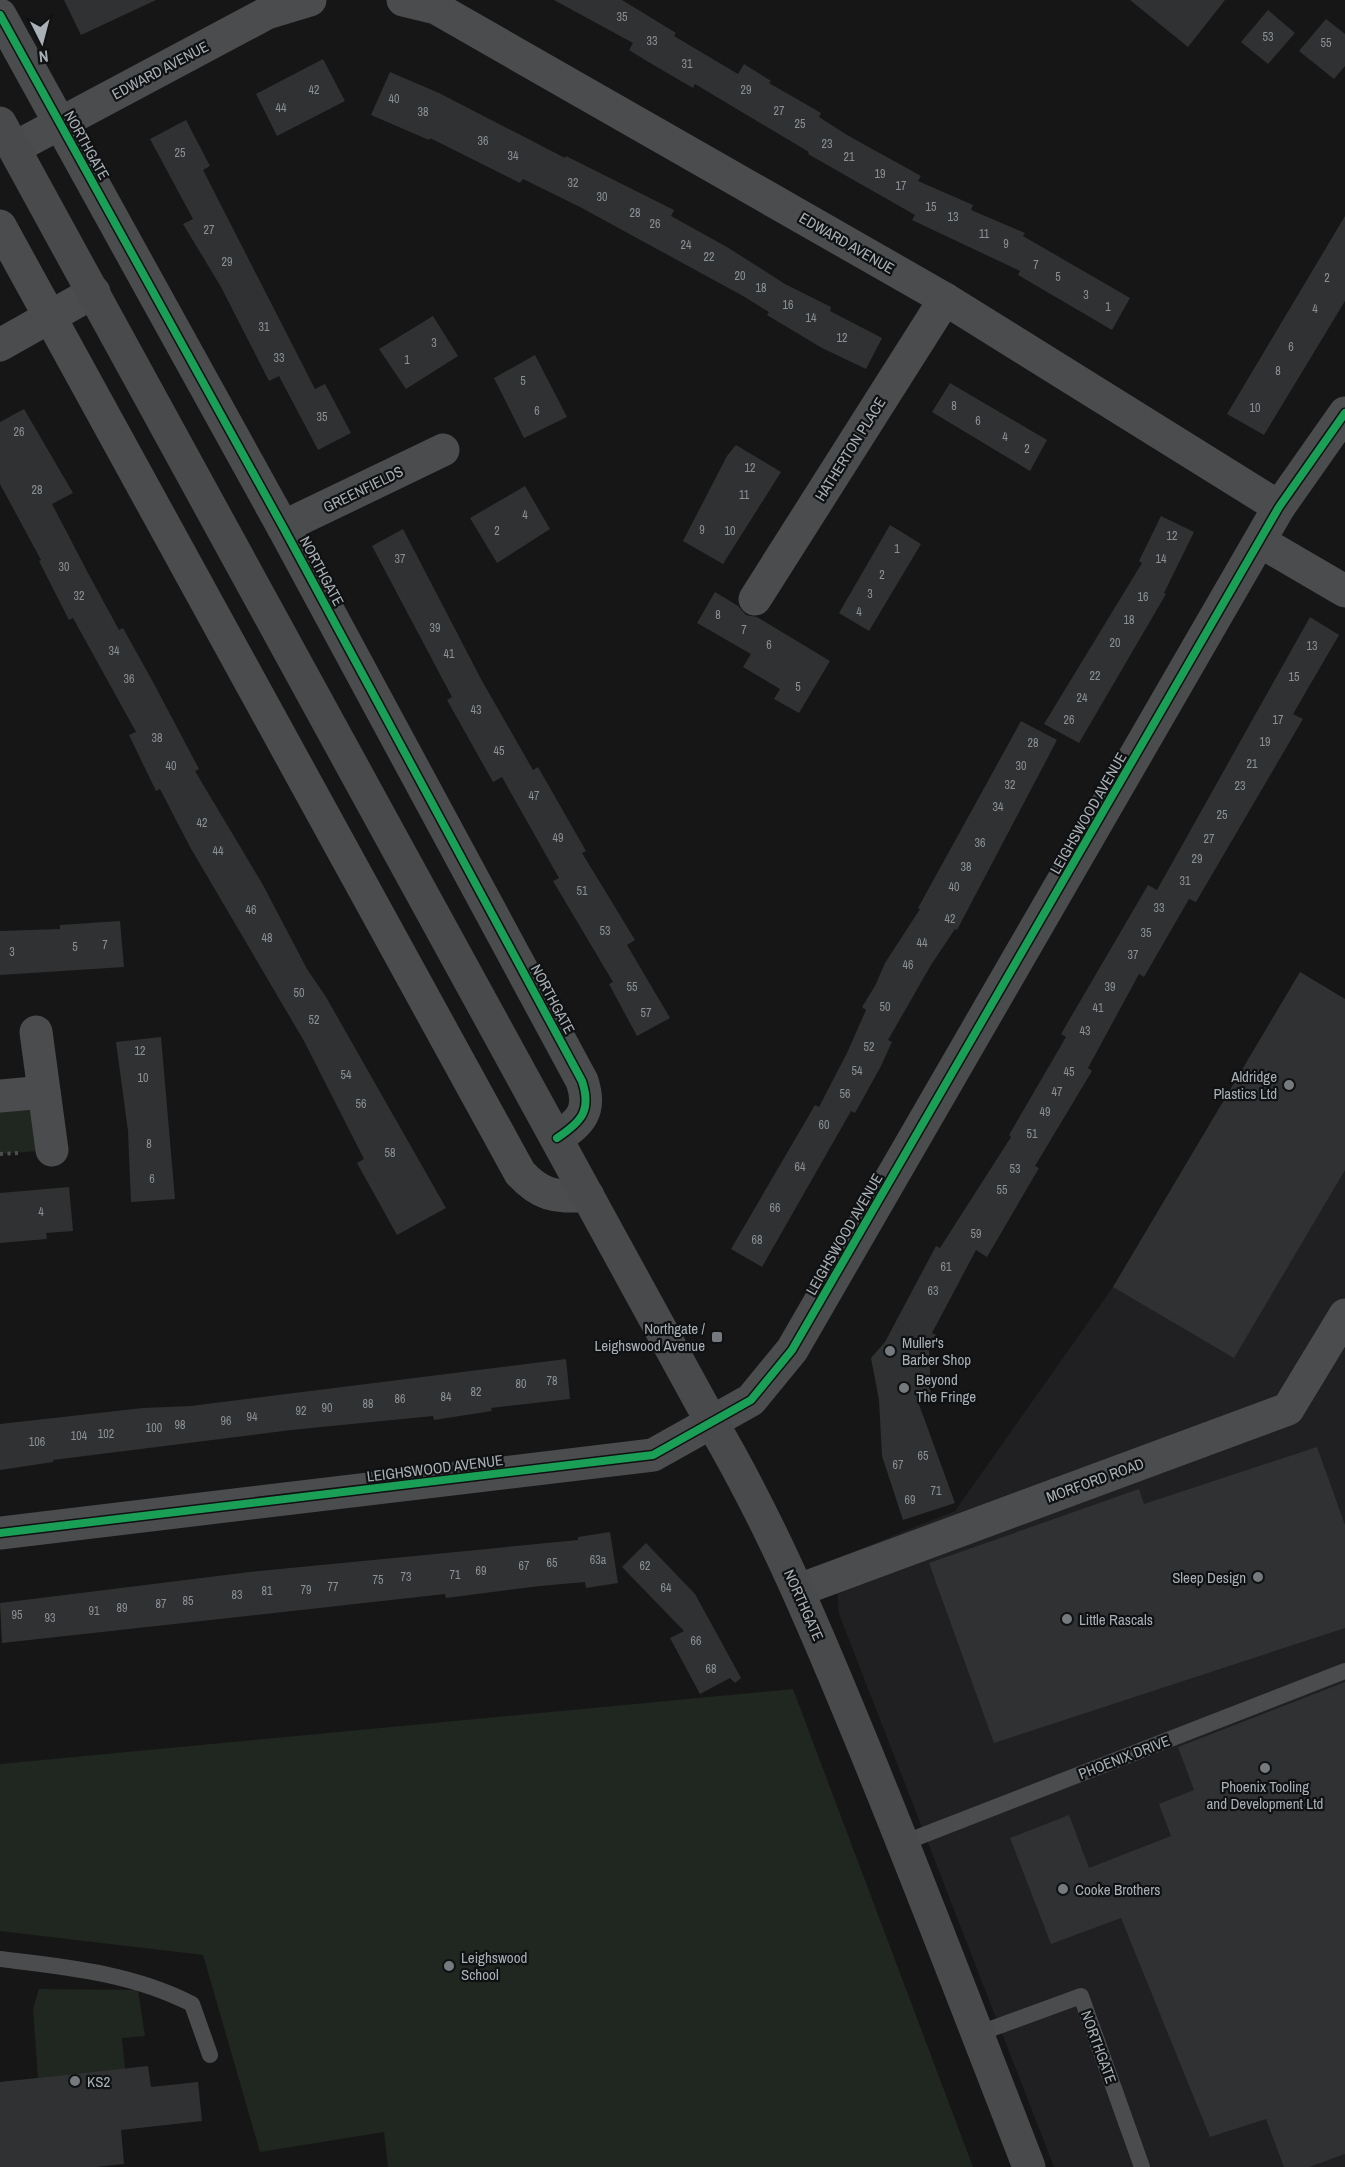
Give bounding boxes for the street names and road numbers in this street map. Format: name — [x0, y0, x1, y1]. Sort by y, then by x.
street label: EDWARD AVENUE — [108, 36, 212, 104]
street label: NORTHGATE — [59, 107, 115, 183]
street label: EDWARD AVENUE — [796, 207, 898, 279]
street label: HATHERTON PLACE — [810, 393, 890, 505]
street label: GREENFIELDS — [319, 461, 407, 517]
street label: NORTHGATE — [295, 532, 349, 610]
street label: LEIGHSWOOD AVENUE — [1045, 748, 1131, 878]
street label: NORTHGATE — [526, 960, 580, 1038]
street label: LEIGHSWOOD AVENUE — [801, 1169, 887, 1299]
street label: LEIGHSWOOD AVENUE — [366, 1449, 504, 1487]
street label: MORFORD ROAD — [1043, 1453, 1147, 1507]
street label: NORTHGATE — [779, 1566, 829, 1644]
street label: PHOENIX DRIVE — [1075, 1730, 1173, 1784]
street label: NORTHGATE — [1076, 2008, 1122, 2086]

